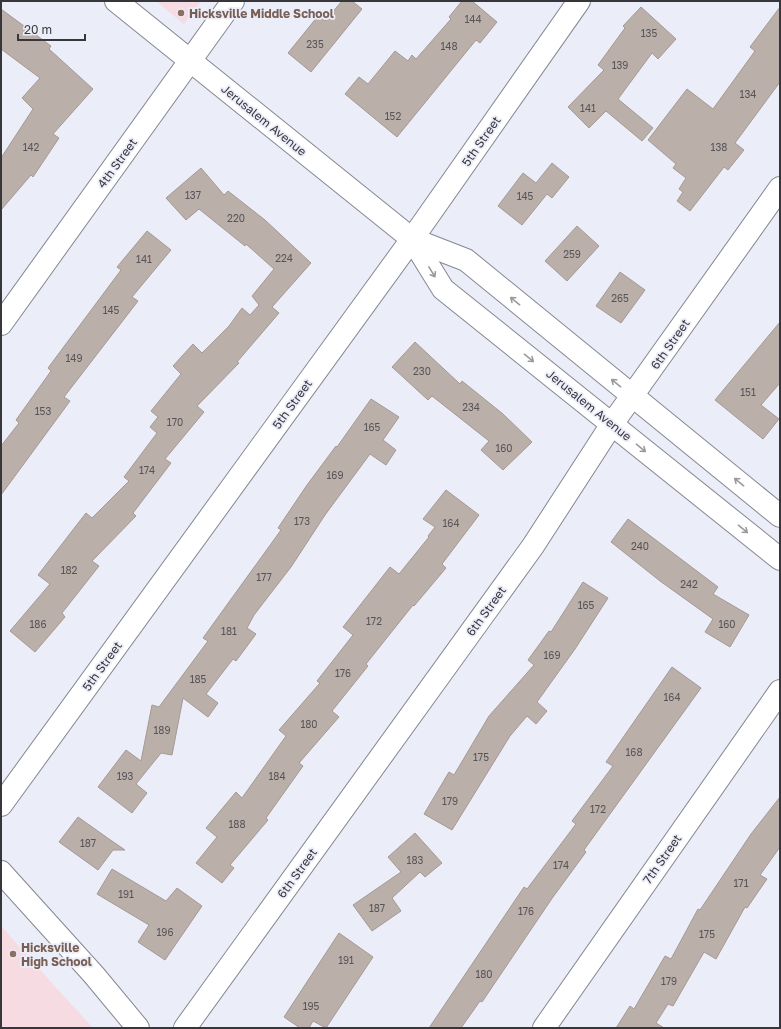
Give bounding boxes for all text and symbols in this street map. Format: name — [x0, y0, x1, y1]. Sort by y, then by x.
place label: Hicksville Middle School — [189, 6, 334, 21]
marker: Hicksville Middle School — [176, 8, 186, 18]
house number: 144 — [464, 13, 482, 25]
scale bar — [18, 16, 85, 42]
text: 20 m — [24, 22, 52, 37]
house number: 135 — [641, 27, 657, 39]
house number: 235 — [306, 38, 324, 50]
house number: 148 — [440, 40, 458, 52]
house number: 139 — [612, 59, 628, 71]
street label: Jerusalem Avenue — [218, 81, 310, 159]
house number: 134 — [740, 88, 756, 100]
house number: 141 — [580, 102, 596, 114]
house number: 152 — [385, 110, 401, 122]
street label: 5th Street — [458, 113, 504, 169]
street label: 4th Street — [94, 135, 140, 191]
house number: 142 — [23, 141, 40, 153]
house number: 138 — [711, 141, 727, 153]
house number: 137 — [185, 189, 201, 201]
house number: 145 — [517, 190, 534, 202]
house number: 220 — [227, 212, 245, 224]
house number: 259 — [563, 248, 581, 260]
house number: 224 — [275, 252, 293, 264]
house number: 141 — [136, 253, 152, 265]
one-way arrow — [429, 266, 437, 278]
house number: 265 — [611, 292, 629, 304]
one-way arrow — [510, 296, 521, 305]
house number: 145 — [103, 304, 120, 316]
street label: 6th Street — [647, 316, 693, 372]
house number: 149 — [66, 352, 83, 364]
one-way arrow — [524, 353, 534, 362]
house number: 230 — [413, 365, 431, 377]
street label: Jerusalem Avenue — [543, 366, 635, 444]
street label: 5th Street — [269, 376, 315, 432]
one-way arrow — [610, 378, 621, 387]
house number: 151 — [740, 386, 756, 398]
house number: 234 — [462, 401, 480, 413]
house number: 153 — [35, 405, 51, 417]
house number: 170 — [167, 416, 183, 428]
house number: 165 — [364, 421, 381, 433]
house number: 160 — [495, 442, 513, 454]
one-way arrow — [636, 443, 647, 452]
house number: 174 — [139, 464, 155, 476]
house number: 169 — [327, 469, 343, 481]
one-way arrow — [733, 478, 744, 487]
house number: 173 — [294, 515, 310, 527]
house number: 164 — [443, 517, 460, 529]
one-way arrow — [737, 525, 748, 534]
house number: 240 — [631, 540, 649, 552]
house number: 182 — [61, 564, 78, 576]
house number: 177 — [256, 571, 272, 583]
house number: 242 — [680, 578, 698, 590]
street label: 6th Street — [463, 583, 509, 639]
house number: 165 — [578, 599, 595, 611]
house number: 172 — [366, 615, 382, 627]
house number: 186 — [30, 618, 47, 630]
house number: 160 — [718, 618, 736, 630]
house number: 181 — [221, 625, 237, 637]
street label: 5th Street — [79, 638, 125, 694]
house number: 169 — [544, 649, 560, 661]
house number: 176 — [335, 667, 351, 679]
house number: 185 — [190, 673, 207, 685]
house number: 164 — [664, 691, 681, 703]
house number: 180 — [300, 718, 318, 730]
house number: 189 — [154, 724, 171, 736]
house number: 168 — [626, 746, 643, 758]
house number: 175 — [473, 751, 489, 763]
house number: 193 — [117, 770, 134, 782]
house number: 184 — [268, 770, 286, 782]
house number: 179 — [442, 795, 458, 807]
house number: 172 — [590, 803, 606, 815]
house number: 188 — [228, 818, 246, 830]
street label: 7th Street — [639, 831, 685, 887]
house number: 187 — [80, 837, 96, 849]
street label: 6th Street — [274, 845, 320, 901]
house number: 183 — [407, 854, 424, 866]
house number: 174 — [553, 859, 569, 871]
house number: 171 — [734, 877, 749, 889]
house number: 191 — [118, 888, 134, 900]
house number: 187 — [369, 902, 385, 914]
house number: 176 — [518, 905, 534, 917]
house number: 196 — [157, 926, 173, 938]
house number: 175 — [699, 928, 715, 940]
place label: Hicksville High School — [21, 940, 92, 969]
marker: Hicksville High School — [8, 949, 18, 959]
house number: 191 — [338, 954, 354, 966]
house number: 180 — [475, 968, 493, 980]
house number: 179 — [661, 975, 677, 987]
house number: 195 — [303, 1000, 320, 1012]

